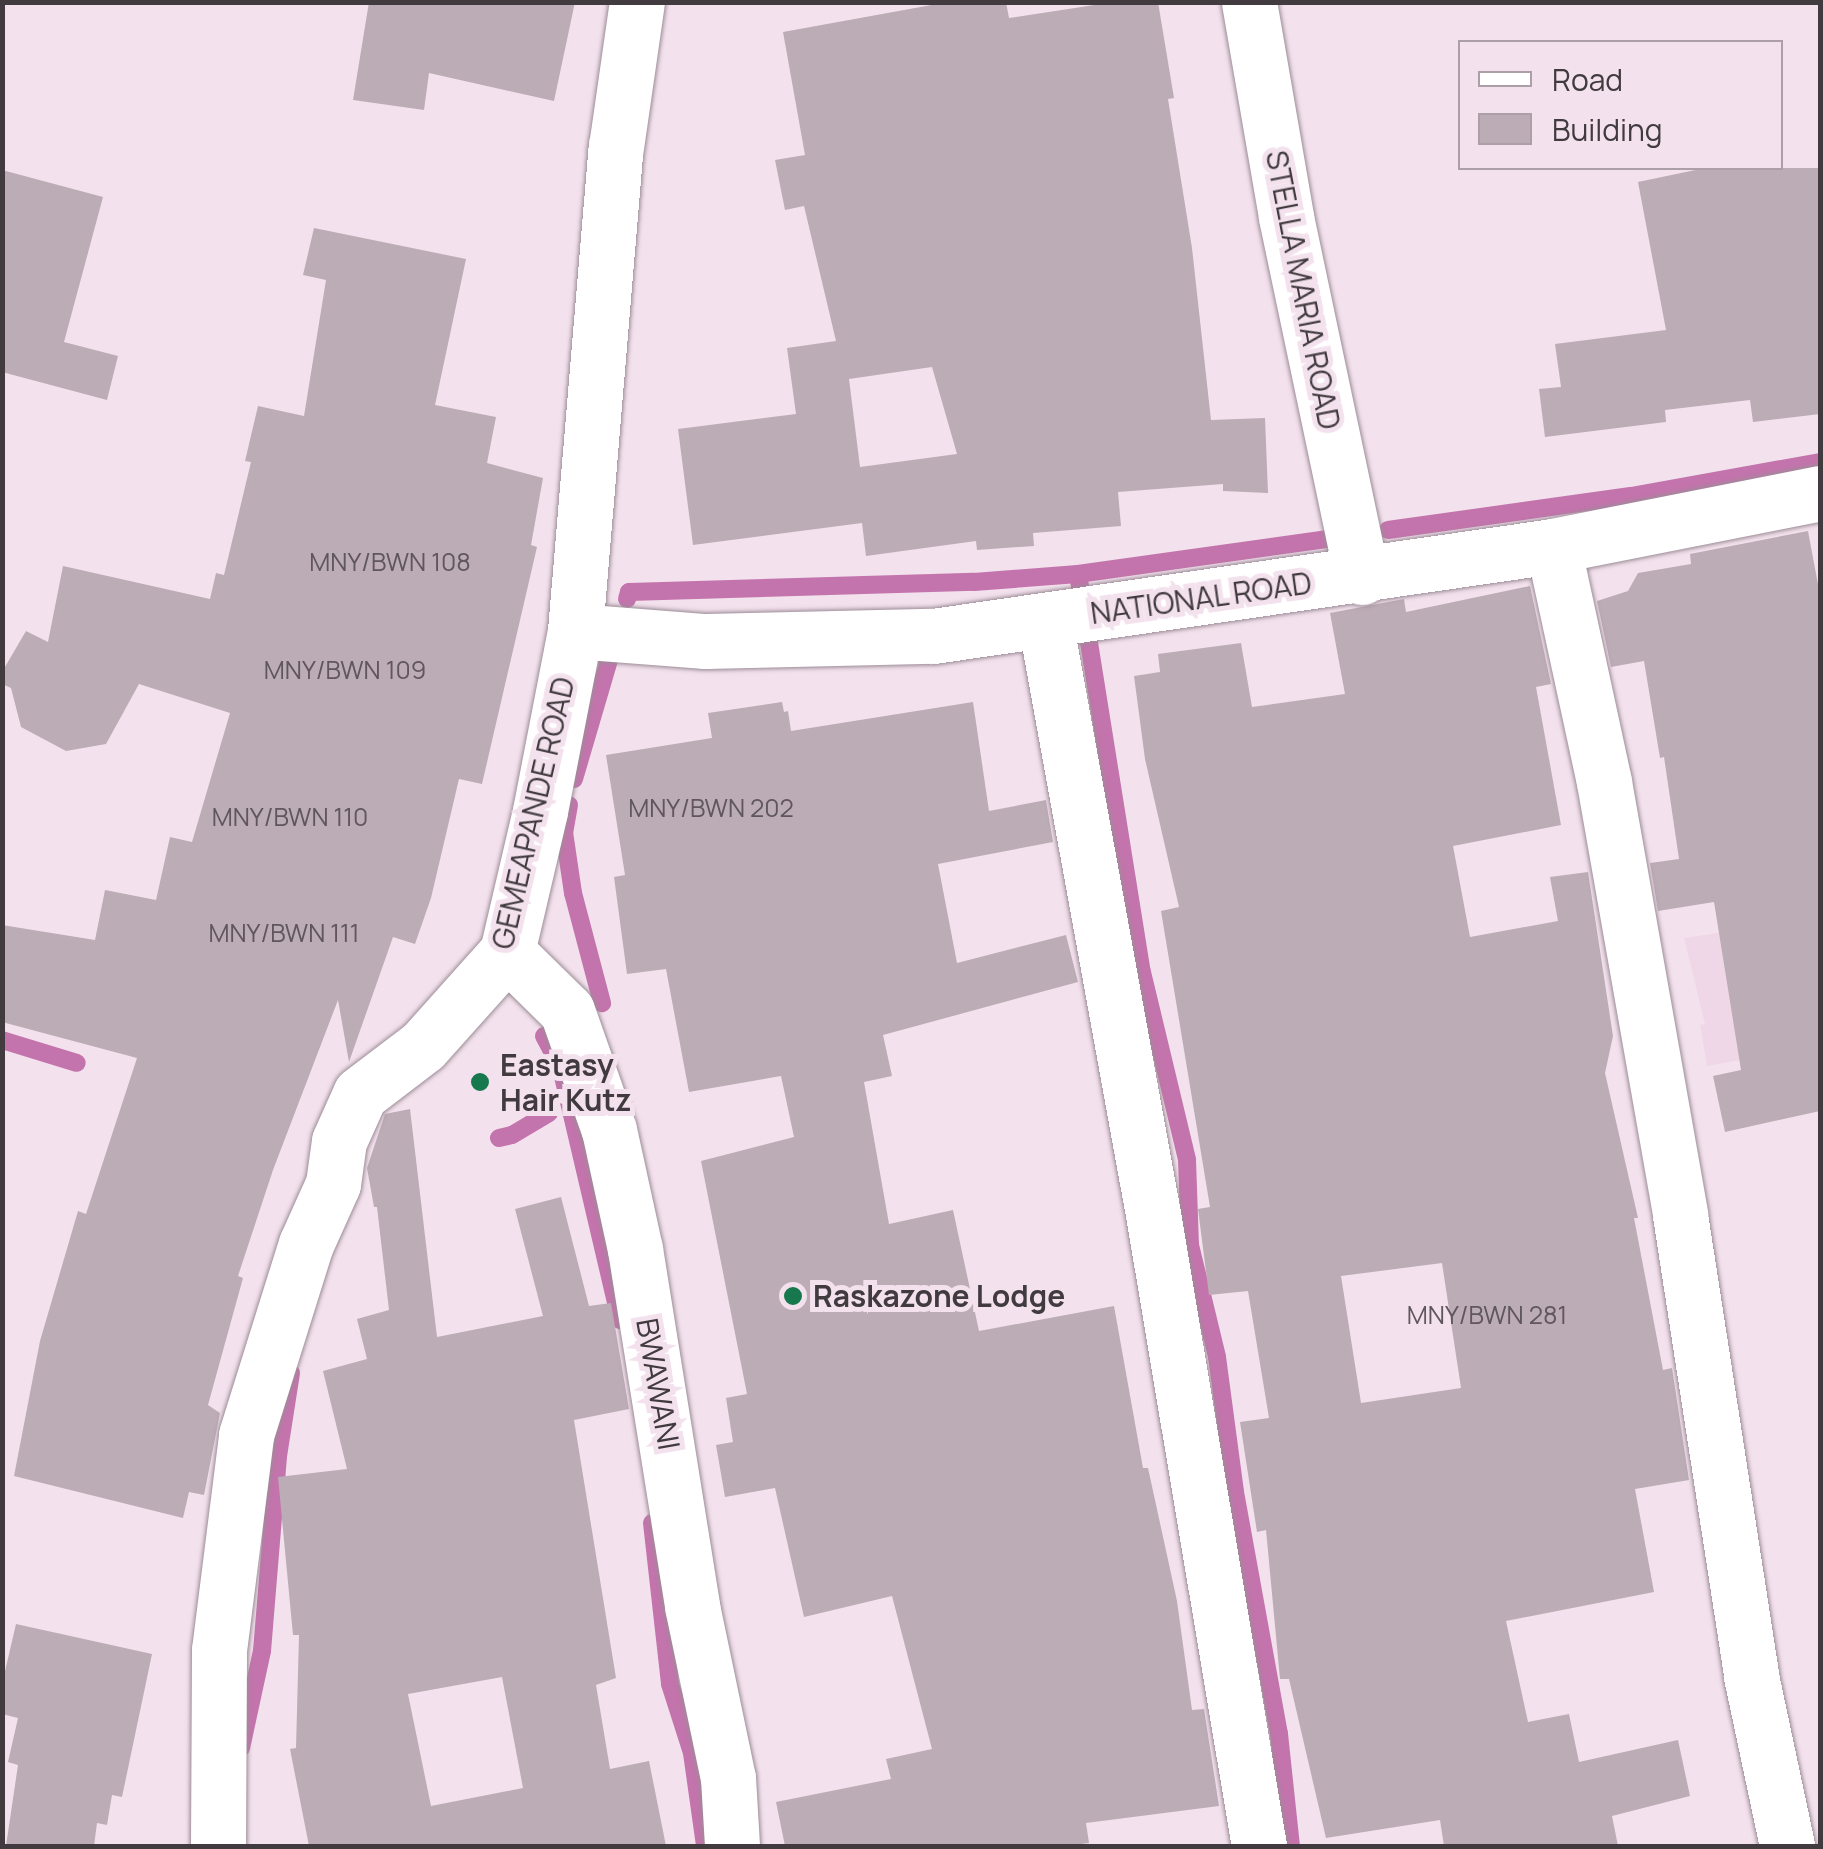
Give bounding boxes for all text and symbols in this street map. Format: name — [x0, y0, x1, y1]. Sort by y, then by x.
legend — [1458, 40, 1783, 170]
text: Road — [1552, 59, 1623, 100]
text: Building — [1552, 109, 1663, 150]
street label: STELLA MARIA ROAD — [1258, 147, 1348, 433]
house number: MNY/BWN 108 — [309, 547, 471, 577]
street label: NATIONAL ROAD — [1087, 565, 1315, 631]
house number: MNY/BWN 109 — [264, 655, 426, 685]
street label: GEMEAPANDE ROAD — [484, 673, 582, 953]
house number: MNY/BWN 202 — [628, 793, 794, 823]
house number: MNY/BWN 110 — [212, 802, 368, 832]
house number: MNY/BWN 111 — [208, 918, 360, 948]
place label: Eastasy Hair Kutz — [500, 1047, 631, 1118]
marker: Eastasy Hair Kutz — [469, 1071, 491, 1093]
place label: Raskazone Lodge — [813, 1278, 1065, 1314]
marker: Raskazone Lodge — [782, 1285, 804, 1307]
house number: MNY/BWN 281 — [1407, 1300, 1567, 1330]
street label: BWAWANI — [629, 1315, 687, 1453]

